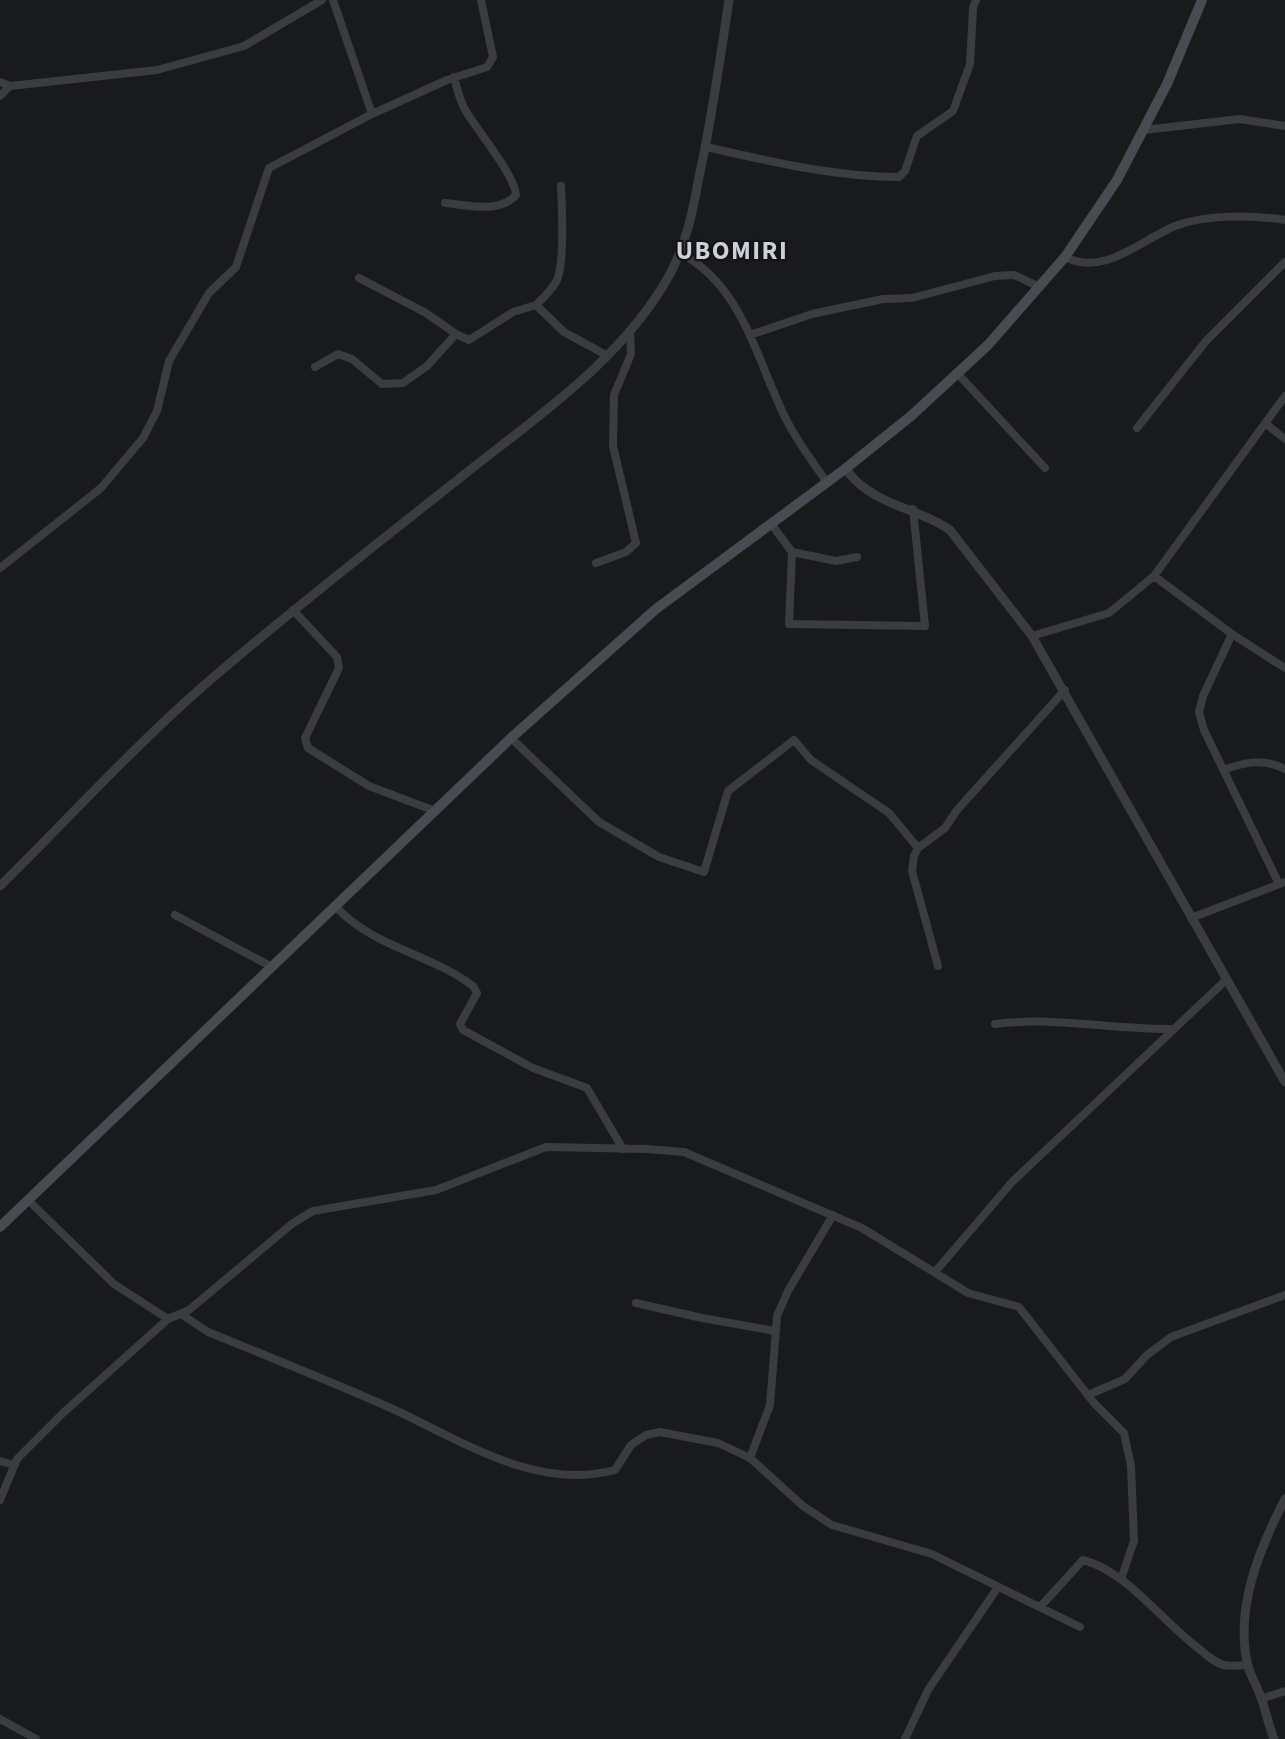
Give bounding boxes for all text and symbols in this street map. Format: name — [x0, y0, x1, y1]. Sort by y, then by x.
district label: UBOMIRI — [676, 232, 788, 269]

